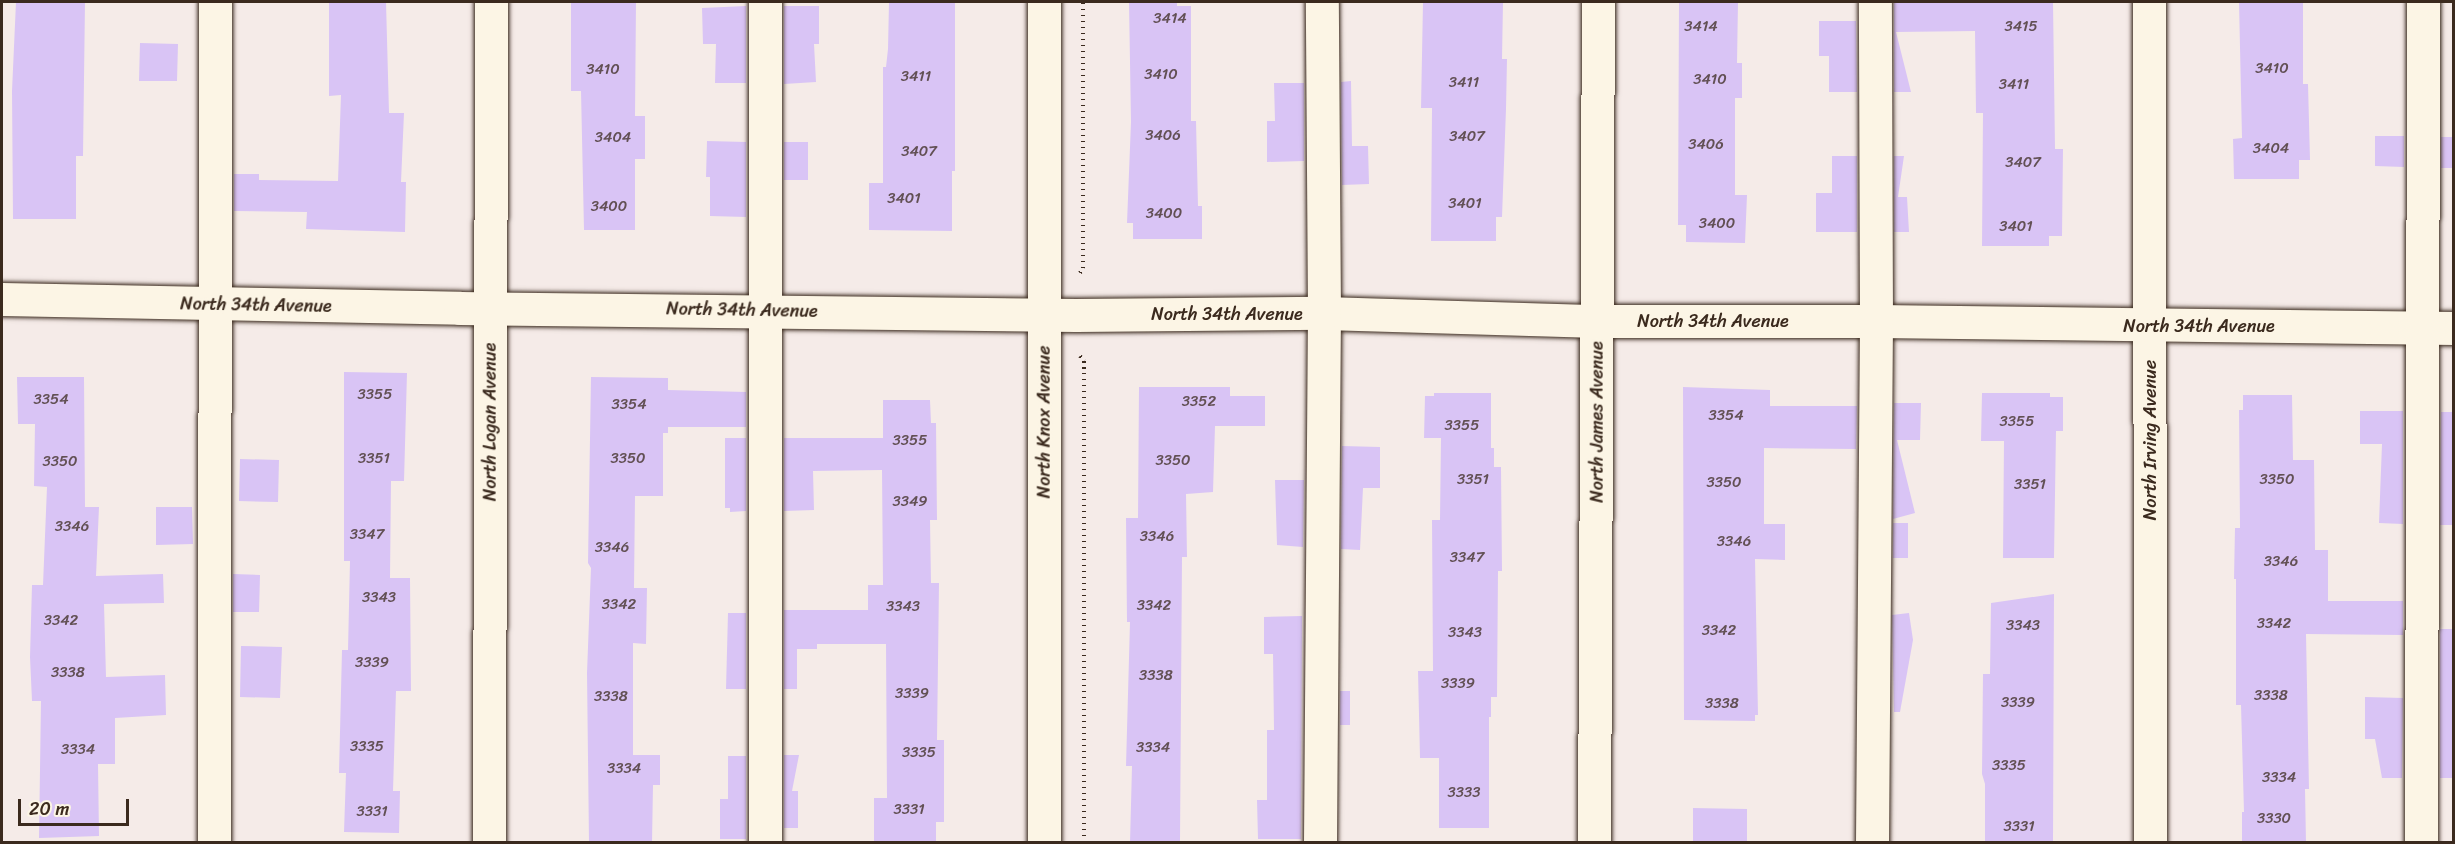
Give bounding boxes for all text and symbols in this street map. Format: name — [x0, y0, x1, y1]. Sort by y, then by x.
house number: 3414 — [1153, 10, 1187, 28]
house number: 3414 — [1684, 18, 1718, 36]
house number: 3415 — [2004, 18, 2038, 36]
house number: 3410 — [2255, 60, 2289, 78]
house number: 3410 — [586, 61, 620, 79]
house number: 3410 — [1144, 66, 1178, 84]
house number: 3411 — [901, 68, 931, 86]
house number: 3410 — [1693, 71, 1727, 89]
house number: 3411 — [1449, 74, 1479, 92]
house number: 3411 — [1999, 76, 2029, 94]
house number: 3406 — [1145, 127, 1181, 145]
house number: 3407 — [1449, 128, 1485, 146]
house number: 3404 — [595, 129, 631, 147]
house number: 3406 — [1688, 136, 1724, 154]
house number: 3404 — [2253, 140, 2289, 158]
house number: 3407 — [901, 143, 937, 161]
house number: 3407 — [2005, 154, 2041, 172]
house number: 3401 — [887, 190, 921, 208]
house number: 3401 — [1448, 195, 1482, 213]
house number: 3400 — [591, 198, 627, 216]
house number: 3400 — [1146, 205, 1182, 223]
house number: 3400 — [1699, 215, 1735, 233]
house number: 3401 — [1999, 218, 2033, 236]
street label: North 34th Avenue — [180, 293, 332, 317]
street label: North 34th Avenue — [666, 298, 818, 322]
street label: North 34th Avenue — [1151, 303, 1303, 325]
street label: North 34th Avenue — [1637, 310, 1789, 332]
street label: North 34th Avenue — [2123, 315, 2275, 337]
street label: North James Avenue — [1586, 341, 1608, 503]
street label: North Logan Avenue — [479, 343, 501, 501]
street label: North Knox Avenue — [1033, 346, 1055, 498]
street label: North Irving Avenue — [2139, 360, 2161, 520]
house number: 3355 — [358, 386, 392, 404]
house number: 3354 — [33, 391, 69, 409]
house number: 3352 — [1182, 393, 1216, 411]
house number: 3354 — [611, 396, 647, 414]
house number: 3354 — [1708, 407, 1744, 425]
house number: 3355 — [2000, 413, 2034, 431]
house number: 3355 — [1445, 417, 1479, 435]
house number: 3355 — [893, 432, 927, 450]
house number: 3351 — [358, 450, 390, 468]
house number: 3350 — [610, 450, 646, 468]
house number: 3350 — [1155, 452, 1191, 470]
house number: 3350 — [42, 453, 78, 471]
house number: 3351 — [1457, 471, 1489, 489]
house number: 3350 — [2259, 471, 2295, 489]
house number: 3350 — [1706, 474, 1742, 492]
house number: 3351 — [2014, 476, 2046, 494]
house number: 3349 — [892, 493, 928, 511]
house number: 3346 — [55, 518, 89, 536]
house number: 3347 — [350, 526, 384, 544]
house number: 3346 — [1140, 528, 1174, 546]
house number: 3346 — [1717, 533, 1751, 551]
house number: 3346 — [595, 539, 629, 557]
house number: 3347 — [1450, 549, 1484, 567]
house number: 3346 — [2264, 553, 2298, 571]
house number: 3343 — [362, 589, 396, 607]
house number: 3342 — [602, 596, 636, 614]
house number: 3342 — [1137, 597, 1171, 615]
house number: 3343 — [886, 598, 920, 616]
house number: 3342 — [44, 612, 78, 630]
house number: 3342 — [2257, 615, 2291, 633]
house number: 3343 — [2006, 617, 2040, 635]
house number: 3342 — [1702, 622, 1736, 640]
house number: 3343 — [1448, 624, 1482, 642]
house number: 3339 — [355, 654, 389, 672]
house number: 3338 — [51, 664, 85, 682]
house number: 3338 — [1139, 667, 1173, 685]
house number: 3339 — [1441, 675, 1475, 693]
house number: 3339 — [895, 685, 929, 703]
house number: 3338 — [2254, 687, 2288, 705]
house number: 3338 — [594, 688, 628, 706]
house number: 3339 — [2001, 694, 2035, 712]
house number: 3338 — [1705, 695, 1739, 713]
house number: 3335 — [350, 738, 384, 756]
house number: 3334 — [1136, 739, 1170, 757]
house number: 3334 — [61, 741, 95, 759]
house number: 3335 — [902, 744, 936, 762]
house number: 3335 — [1992, 757, 2026, 775]
house number: 3334 — [607, 760, 641, 778]
house number: 3334 — [2262, 769, 2296, 787]
house number: 3333 — [1448, 784, 1480, 802]
scale bar — [21, 787, 132, 825]
text: 20 m — [29, 793, 69, 825]
house number: 3331 — [893, 801, 925, 819]
house number: 3331 — [356, 803, 388, 821]
house number: 3330 — [2257, 810, 2291, 828]
house number: 3331 — [2003, 818, 2035, 836]

